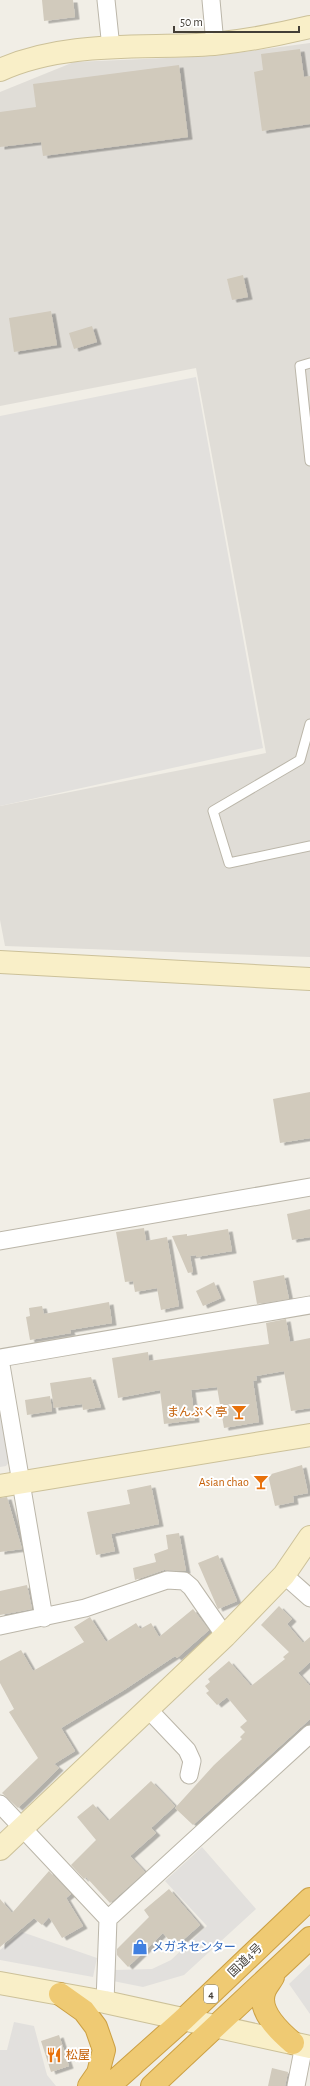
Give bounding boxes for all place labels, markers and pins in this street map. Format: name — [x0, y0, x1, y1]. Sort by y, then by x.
bar icon: まんぷく亭 — [230, 1403, 248, 1421]
place label: まんぷく亭 — [167, 1406, 227, 1418]
bar icon: Asian chao — [252, 1473, 270, 1491]
place label: Asian chao — [199, 1476, 249, 1488]
shop icon: メガネセンター — [131, 1938, 149, 1956]
place label: メガネセンター — [152, 1940, 236, 1953]
restaurant icon: 松屋 — [45, 2046, 63, 2064]
place label: 松屋 — [66, 2049, 90, 2061]

